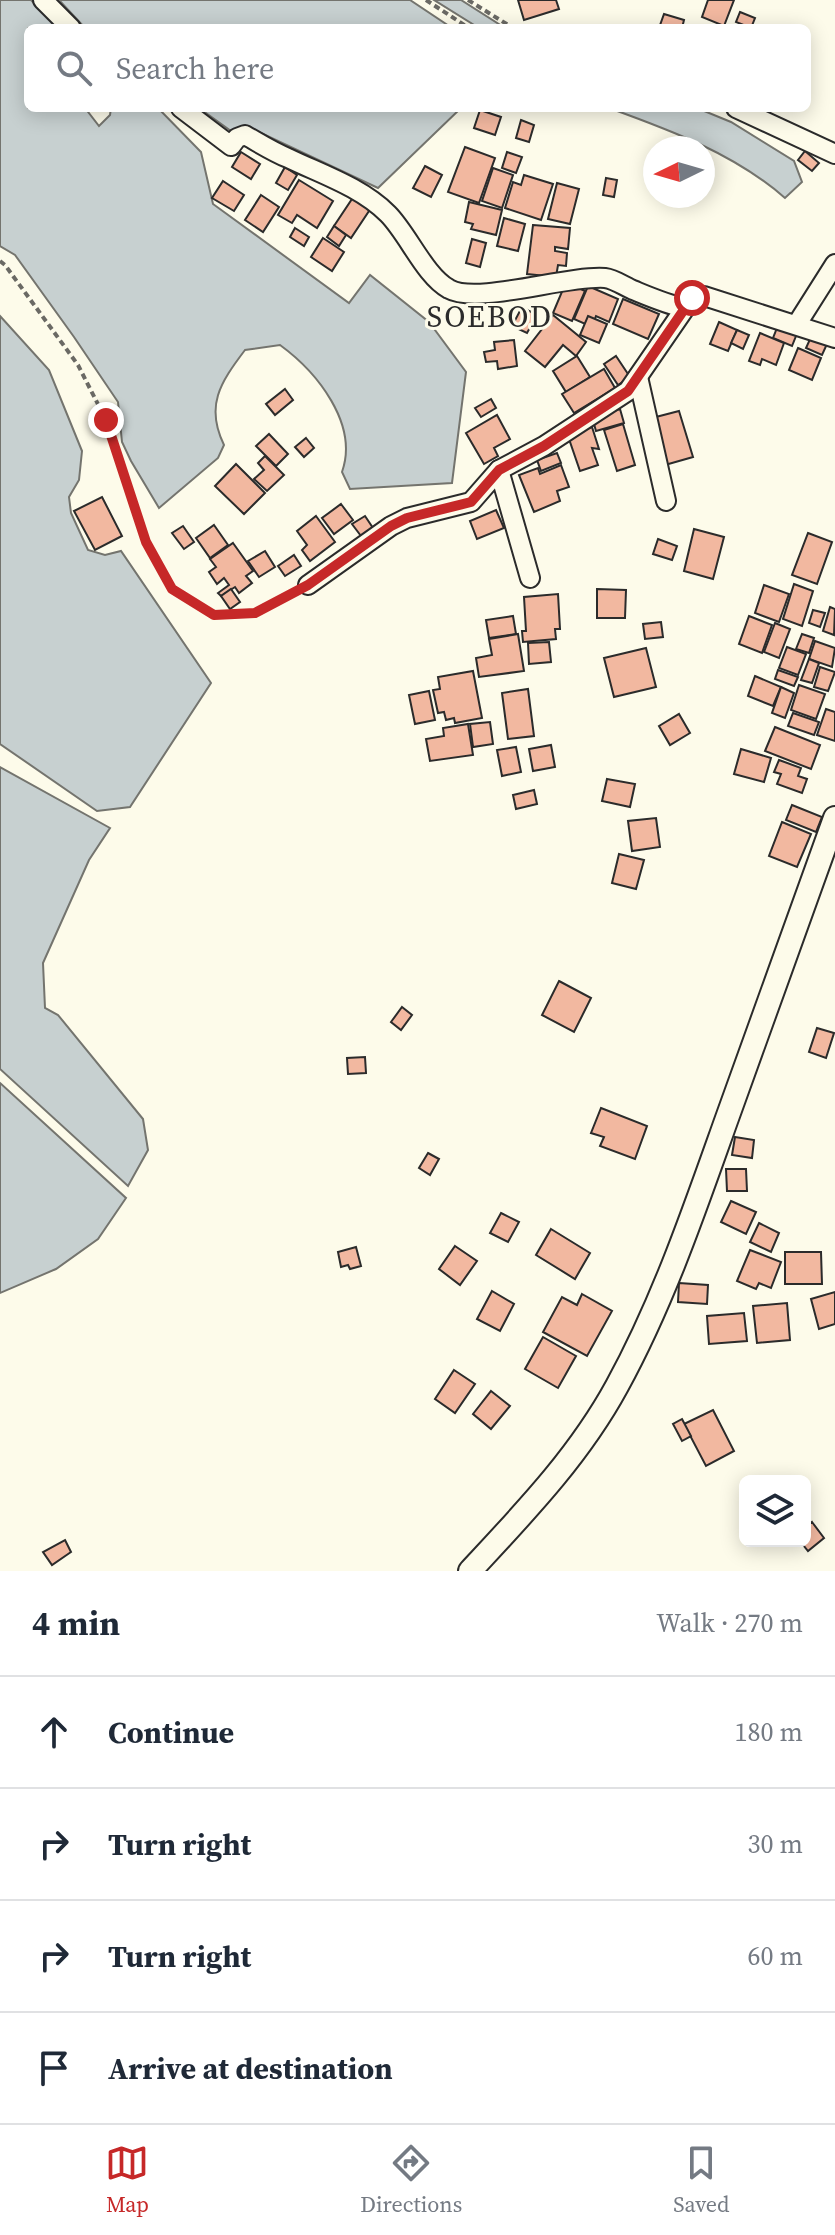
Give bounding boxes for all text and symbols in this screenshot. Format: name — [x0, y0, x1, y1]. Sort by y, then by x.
search box — [24, 24, 811, 112]
icon: search — [52, 46, 96, 90]
text: Search here — [116, 48, 274, 89]
north arrow — [643, 136, 715, 208]
route start — [674, 280, 710, 316]
district label: SOEBOD — [427, 296, 553, 337]
route end — [88, 402, 124, 438]
map controls — [739, 1475, 811, 1547]
button: layers — [739, 1475, 811, 1547]
text: 4 min — [32, 1600, 120, 1646]
text: Walk · 270 m — [656, 1605, 803, 1641]
icon: ahead — [32, 1710, 76, 1754]
text: Continue — [108, 1712, 234, 1753]
text: 180 m — [735, 1714, 803, 1750]
icon: right — [32, 1822, 76, 1866]
text: Turn right — [108, 1824, 251, 1865]
text: 30 m — [748, 1826, 803, 1862]
icon: right — [32, 1934, 76, 1978]
text: Turn right — [108, 1936, 251, 1977]
text: 60 m — [748, 1938, 803, 1974]
icon: arrive — [32, 2046, 76, 2090]
text: Arrive at destination — [108, 2048, 393, 2089]
tab: Map — [105, 2141, 149, 2219]
tab: Directions — [360, 2141, 462, 2219]
tab: Saved — [673, 2141, 730, 2219]

